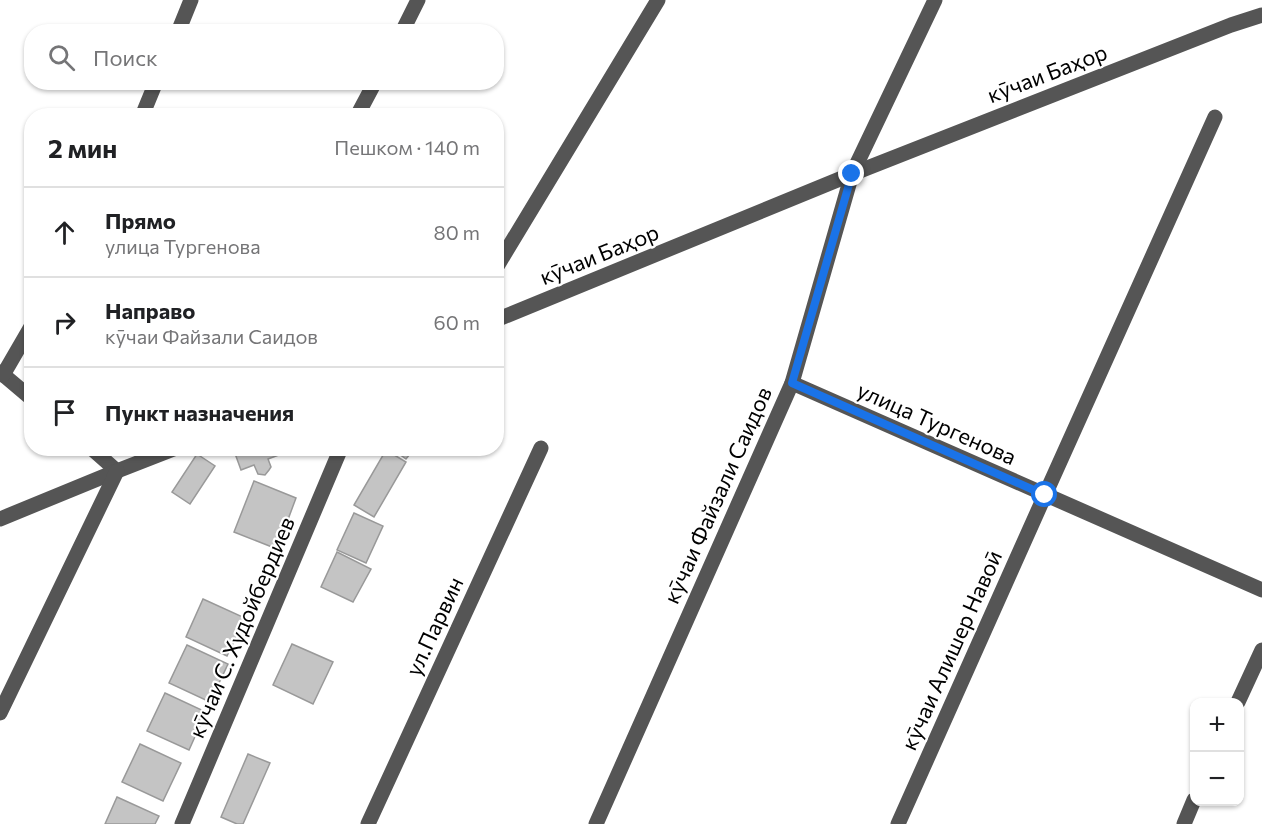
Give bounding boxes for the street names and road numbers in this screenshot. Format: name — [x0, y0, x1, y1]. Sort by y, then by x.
street label: кӯчаи Баҳор — [983, 38, 1111, 108]
street label: кӯчаи Баҳор — [535, 218, 663, 290]
street label: улица Тургенова — [853, 376, 1021, 470]
street label: кӯчаи Файзали Саидов — [657, 383, 777, 607]
street label: кӯчаи С. Худойбердиев — [182, 512, 300, 742]
street label: кӯчаи Алишер Навоӣ — [895, 546, 1007, 754]
street label: ул.Парвин — [399, 572, 469, 680]

